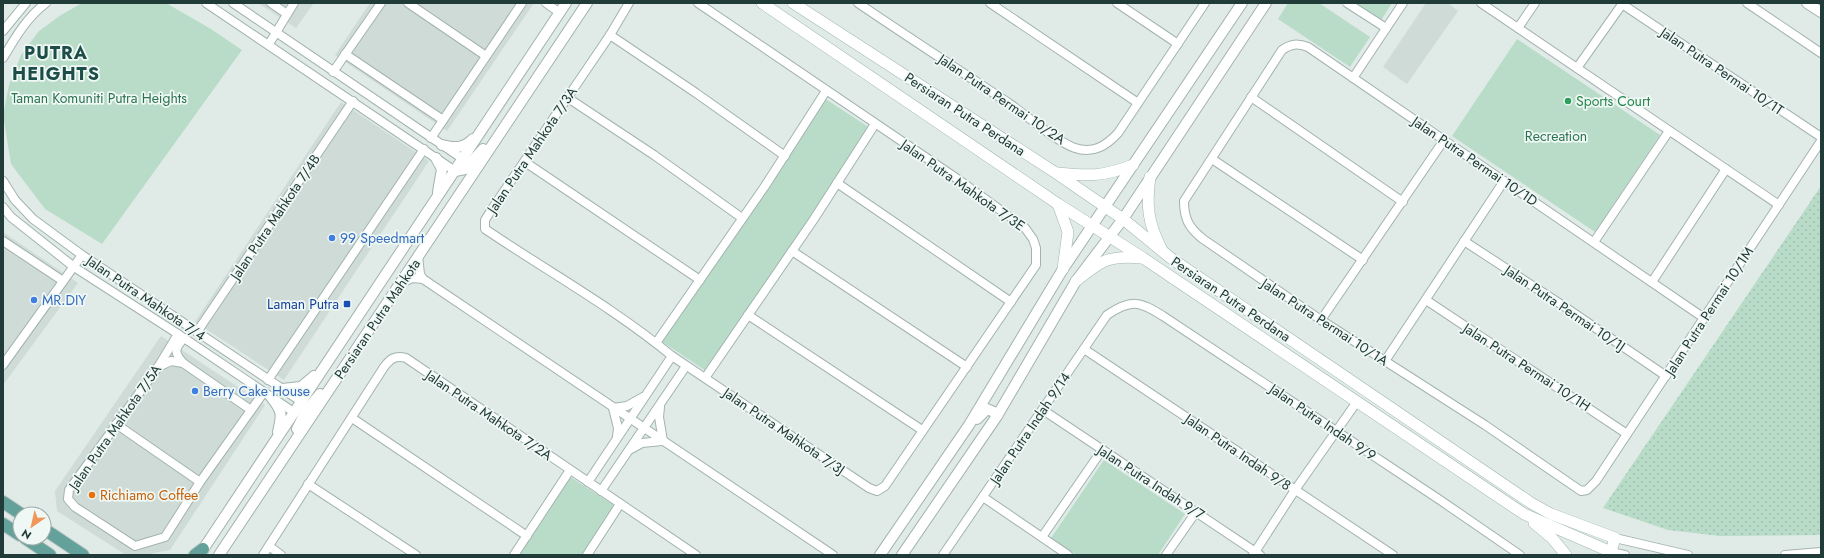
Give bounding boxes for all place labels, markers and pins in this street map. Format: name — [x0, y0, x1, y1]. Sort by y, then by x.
place label: Sports Court — [1576, 91, 1651, 111]
marker: Sports Court — [1563, 96, 1573, 106]
place label: 99 Speedmart — [340, 228, 425, 248]
marker: 99 Speedmart — [327, 233, 337, 243]
place label: MR.DIY — [42, 290, 86, 310]
place label: Laman Putra — [267, 294, 339, 314]
marker: MR.DIY — [29, 295, 39, 305]
marker: Laman Putra — [342, 299, 352, 309]
place label: Berry Cake House — [203, 381, 310, 401]
marker: Berry Cake House — [190, 386, 200, 396]
place label: Richiamo Coffee — [100, 485, 198, 505]
marker: Richiamo Coffee — [87, 490, 97, 500]

